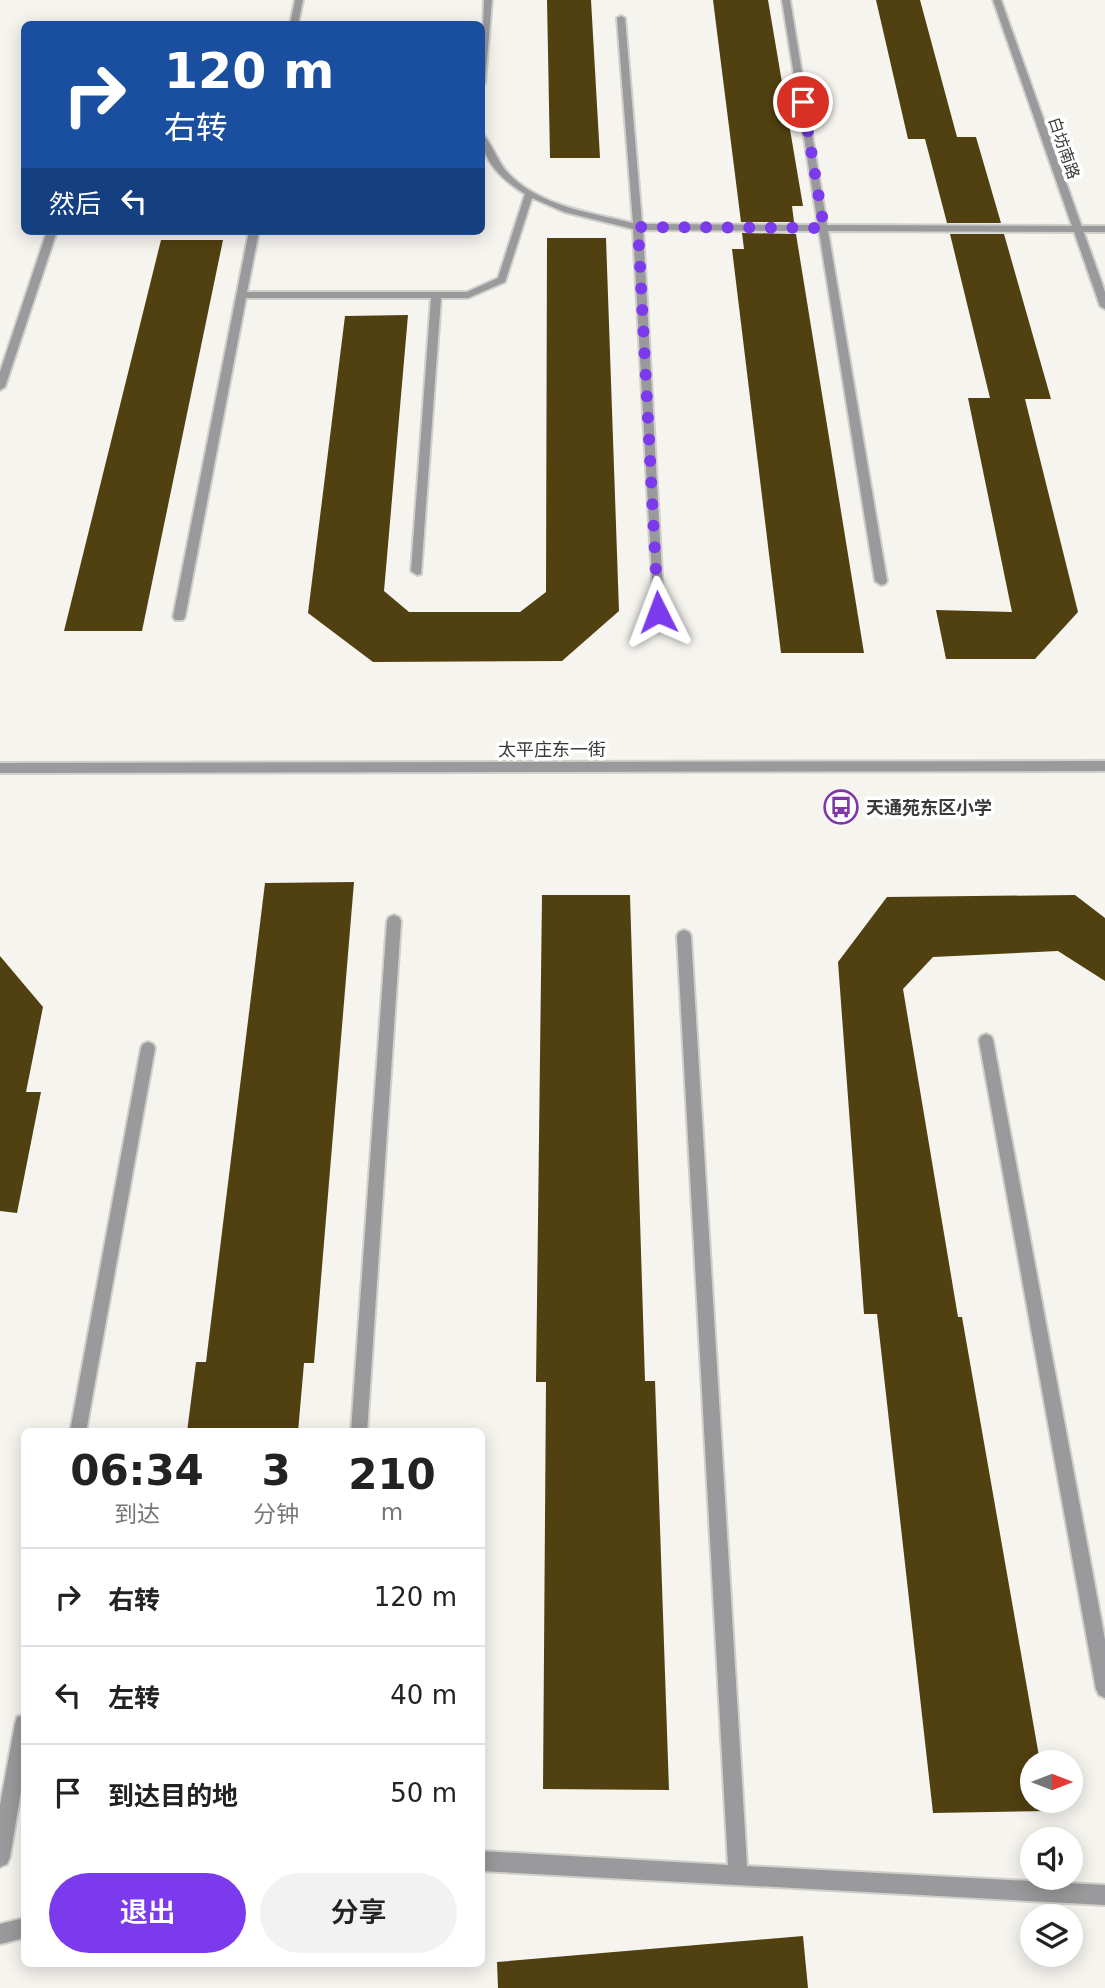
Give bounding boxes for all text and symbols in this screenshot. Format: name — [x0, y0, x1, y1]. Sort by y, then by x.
text: 120 m — [164, 43, 334, 100]
icon: right — [49, 49, 140, 140]
pin — [773, 72, 833, 132]
icon: arrive — [784, 83, 822, 121]
text: 右转 — [164, 109, 228, 147]
street label: 白坊南路 — [1045, 115, 1083, 181]
icon: left — [115, 182, 153, 220]
text: 然后 — [49, 189, 101, 219]
position arrow — [621, 575, 695, 649]
street label: 太平庄东一街 — [498, 739, 606, 760]
bus stop icon: 天通苑东区小学 — [822, 788, 860, 826]
place label: 天通苑东区小学 — [866, 797, 992, 818]
text: 06:34 — [70, 1446, 204, 1495]
text: 3 — [261, 1446, 291, 1495]
text: 210 — [348, 1450, 436, 1499]
text: m — [381, 1499, 403, 1525]
text: 到达 — [114, 1501, 160, 1527]
text: 分钟 — [253, 1501, 299, 1527]
icon: right — [49, 1578, 87, 1616]
text: 120 m — [374, 1582, 457, 1612]
text: 右转 — [108, 1585, 160, 1615]
icon: left — [49, 1676, 87, 1714]
text: 40 m — [390, 1680, 457, 1710]
text: 左转 — [108, 1683, 160, 1713]
north arrow — [1020, 1750, 1083, 1813]
map controls — [1020, 1750, 1083, 1967]
icon: arrive — [49, 1774, 87, 1812]
text: 50 m — [390, 1778, 457, 1808]
text: 到达目的地 — [108, 1781, 238, 1811]
button: sound — [1020, 1827, 1083, 1890]
button: 退出 — [49, 1873, 246, 1953]
button: 分享 — [260, 1873, 457, 1953]
button: layers — [1020, 1904, 1083, 1967]

